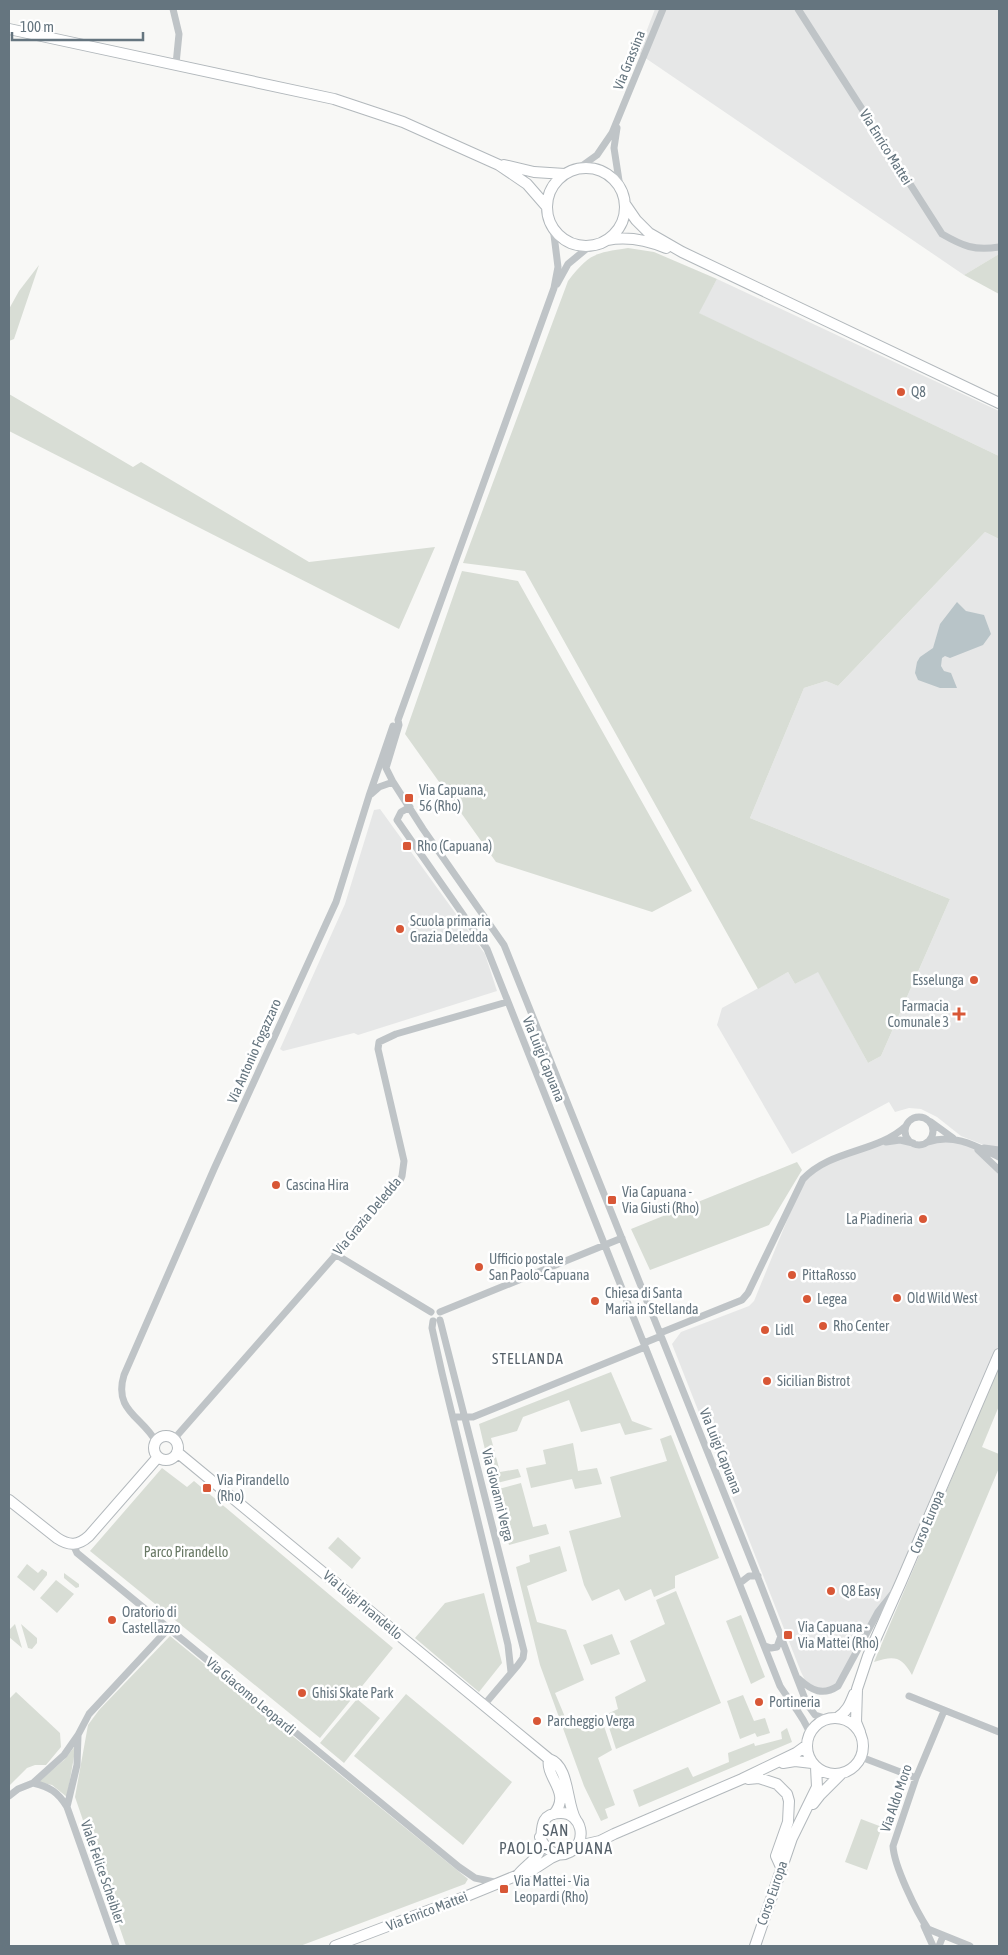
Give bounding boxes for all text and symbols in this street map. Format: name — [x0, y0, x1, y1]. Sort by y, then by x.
scale bar — [12, 10, 144, 42]
text: 100 m — [20, 18, 54, 35]
street label: Via Grassina — [610, 28, 648, 92]
street label: Via Enrico Mattei — [857, 106, 915, 188]
place label: Q8 — [911, 384, 926, 400]
marker: Q8 — [895, 386, 907, 398]
place label: Via Capuana, 56 (Rho) — [419, 782, 486, 814]
marker: Via Capuana, 56 (Rho) — [403, 792, 415, 804]
place label: Rho (Capuana) — [417, 838, 492, 854]
marker: Rho (Capuana) — [401, 840, 413, 852]
place label: Scuola primaria Grazia Deledda — [410, 913, 491, 945]
marker: Scuola primaria Grazia Deledda — [394, 923, 406, 935]
place label: Esselunga — [912, 972, 964, 988]
marker: Esselunga — [968, 974, 980, 986]
street label: Via Antonio Fogazzaro — [224, 996, 284, 1106]
place label: Farmacia Comunale 3 — [888, 998, 949, 1030]
marker: Farmacia Comunale 3 — [953, 1008, 965, 1020]
street label: Via Luigi Capuana — [520, 1014, 568, 1104]
street label: Via Grazia Deledda — [330, 1174, 404, 1258]
place label: Cascina Hira — [286, 1177, 349, 1193]
marker: Cascina Hira — [270, 1179, 282, 1191]
place label: Via Capuana - Via Giusti (Rho) — [622, 1184, 699, 1216]
marker: Via Capuana - Via Giusti (Rho) — [606, 1194, 618, 1206]
place label: La Piadineria — [846, 1211, 913, 1227]
marker: La Piadineria — [917, 1213, 929, 1225]
place label: Ufficio postale San Paolo-Capuana — [489, 1251, 589, 1283]
marker: Ufficio postale San Paolo-Capuana — [473, 1261, 485, 1273]
place label: PittaRosso — [802, 1267, 856, 1283]
marker: PittaRosso — [786, 1269, 798, 1281]
place label: Chiesa di Santa Maria in Stellanda — [605, 1285, 699, 1317]
place label: Old Wild West — [907, 1290, 978, 1306]
place label: Legea — [817, 1291, 847, 1307]
marker: Old Wild West — [891, 1292, 903, 1304]
marker: Legea — [801, 1293, 813, 1305]
marker: Chiesa di Santa Maria in Stellanda — [589, 1295, 601, 1307]
place label: Rho Center — [833, 1318, 890, 1334]
marker: Rho Center — [817, 1320, 829, 1332]
place label: Lidl — [775, 1322, 794, 1338]
marker: Lidl — [759, 1324, 771, 1336]
district label: STELLANDA — [492, 1350, 564, 1367]
place label: Sicilian Bistrot — [777, 1373, 850, 1389]
marker: Sicilian Bistrot — [761, 1375, 773, 1387]
street label: Via Luigi Capuana — [697, 1406, 745, 1496]
street label: Via Giovanni Verga — [479, 1447, 517, 1543]
place label: Via Pirandello (Rho) — [217, 1472, 289, 1504]
marker: Via Pirandello (Rho) — [201, 1482, 213, 1494]
street label: Corso Europa — [907, 1488, 947, 1556]
park label: Parco Pirandello — [144, 1544, 228, 1560]
street label: Via Luigi Pirandello — [320, 1567, 406, 1643]
place label: Q8 Easy — [841, 1583, 881, 1599]
marker: Q8 Easy — [825, 1585, 837, 1597]
place label: Oratorio di Castellazzo — [122, 1604, 180, 1636]
marker: Oratorio di Castellazzo — [106, 1614, 118, 1626]
place label: Via Capuana - Via Mattei (Rho) — [798, 1619, 879, 1651]
marker: Via Capuana - Via Mattei (Rho) — [782, 1629, 794, 1641]
street label: Via Giacomo Leopardi — [203, 1654, 299, 1738]
place label: Ghisi Skate Park — [312, 1685, 394, 1701]
marker: Ghisi Skate Park — [296, 1687, 308, 1699]
place label: Portineria — [769, 1694, 821, 1710]
marker: Portineria — [753, 1696, 765, 1708]
place label: Parcheggio Verga — [547, 1713, 635, 1729]
marker: Parcheggio Verga — [531, 1715, 543, 1727]
street label: Via Aldo Moro — [877, 1762, 915, 1834]
street label: Viale Felice Scheibler — [78, 1818, 129, 1927]
district label: SAN PAOLO-CAPUANA — [499, 1821, 613, 1857]
street label: Corso Europa — [754, 1859, 790, 1927]
place label: Via Mattei - Via Leopardi (Rho) — [514, 1873, 590, 1905]
marker: Via Mattei - Via Leopardi (Rho) — [498, 1883, 510, 1895]
street label: Via Enrico Mattei — [384, 1888, 470, 1934]

